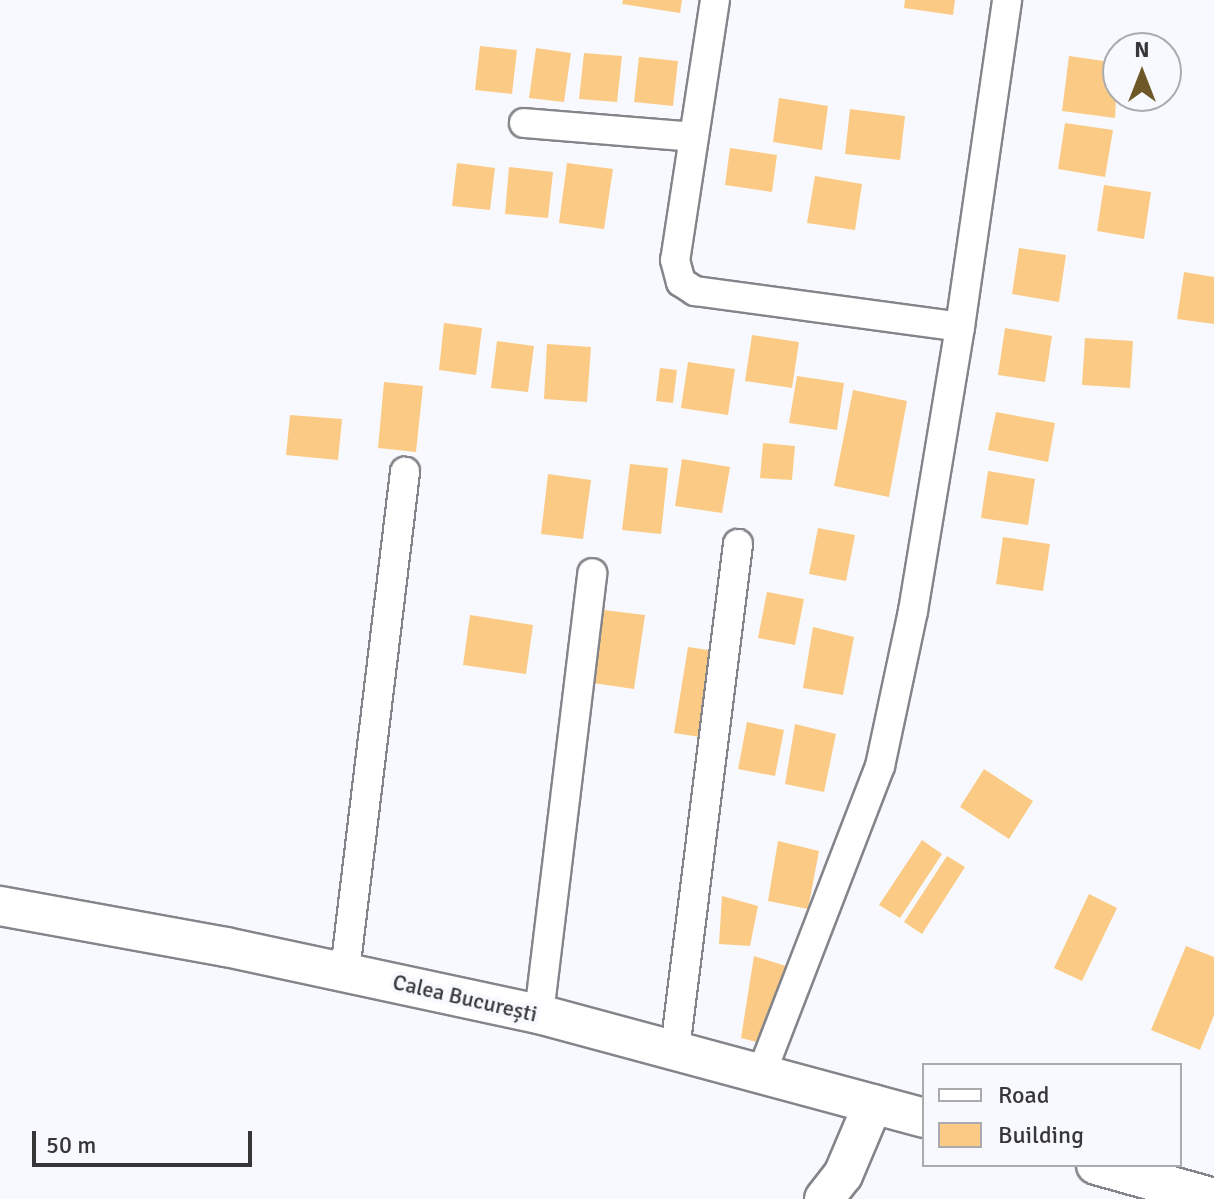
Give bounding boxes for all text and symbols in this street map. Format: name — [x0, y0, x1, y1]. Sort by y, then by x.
north arrow — [1102, 32, 1182, 112]
text: N — [1134, 36, 1150, 63]
street label: Calea București — [390, 969, 540, 1027]
legend — [922, 1063, 1182, 1167]
text: Road — [998, 1080, 1049, 1110]
scale bar — [36, 1115, 256, 1165]
text: Building — [998, 1120, 1084, 1150]
text: 50 m — [46, 1130, 96, 1160]

